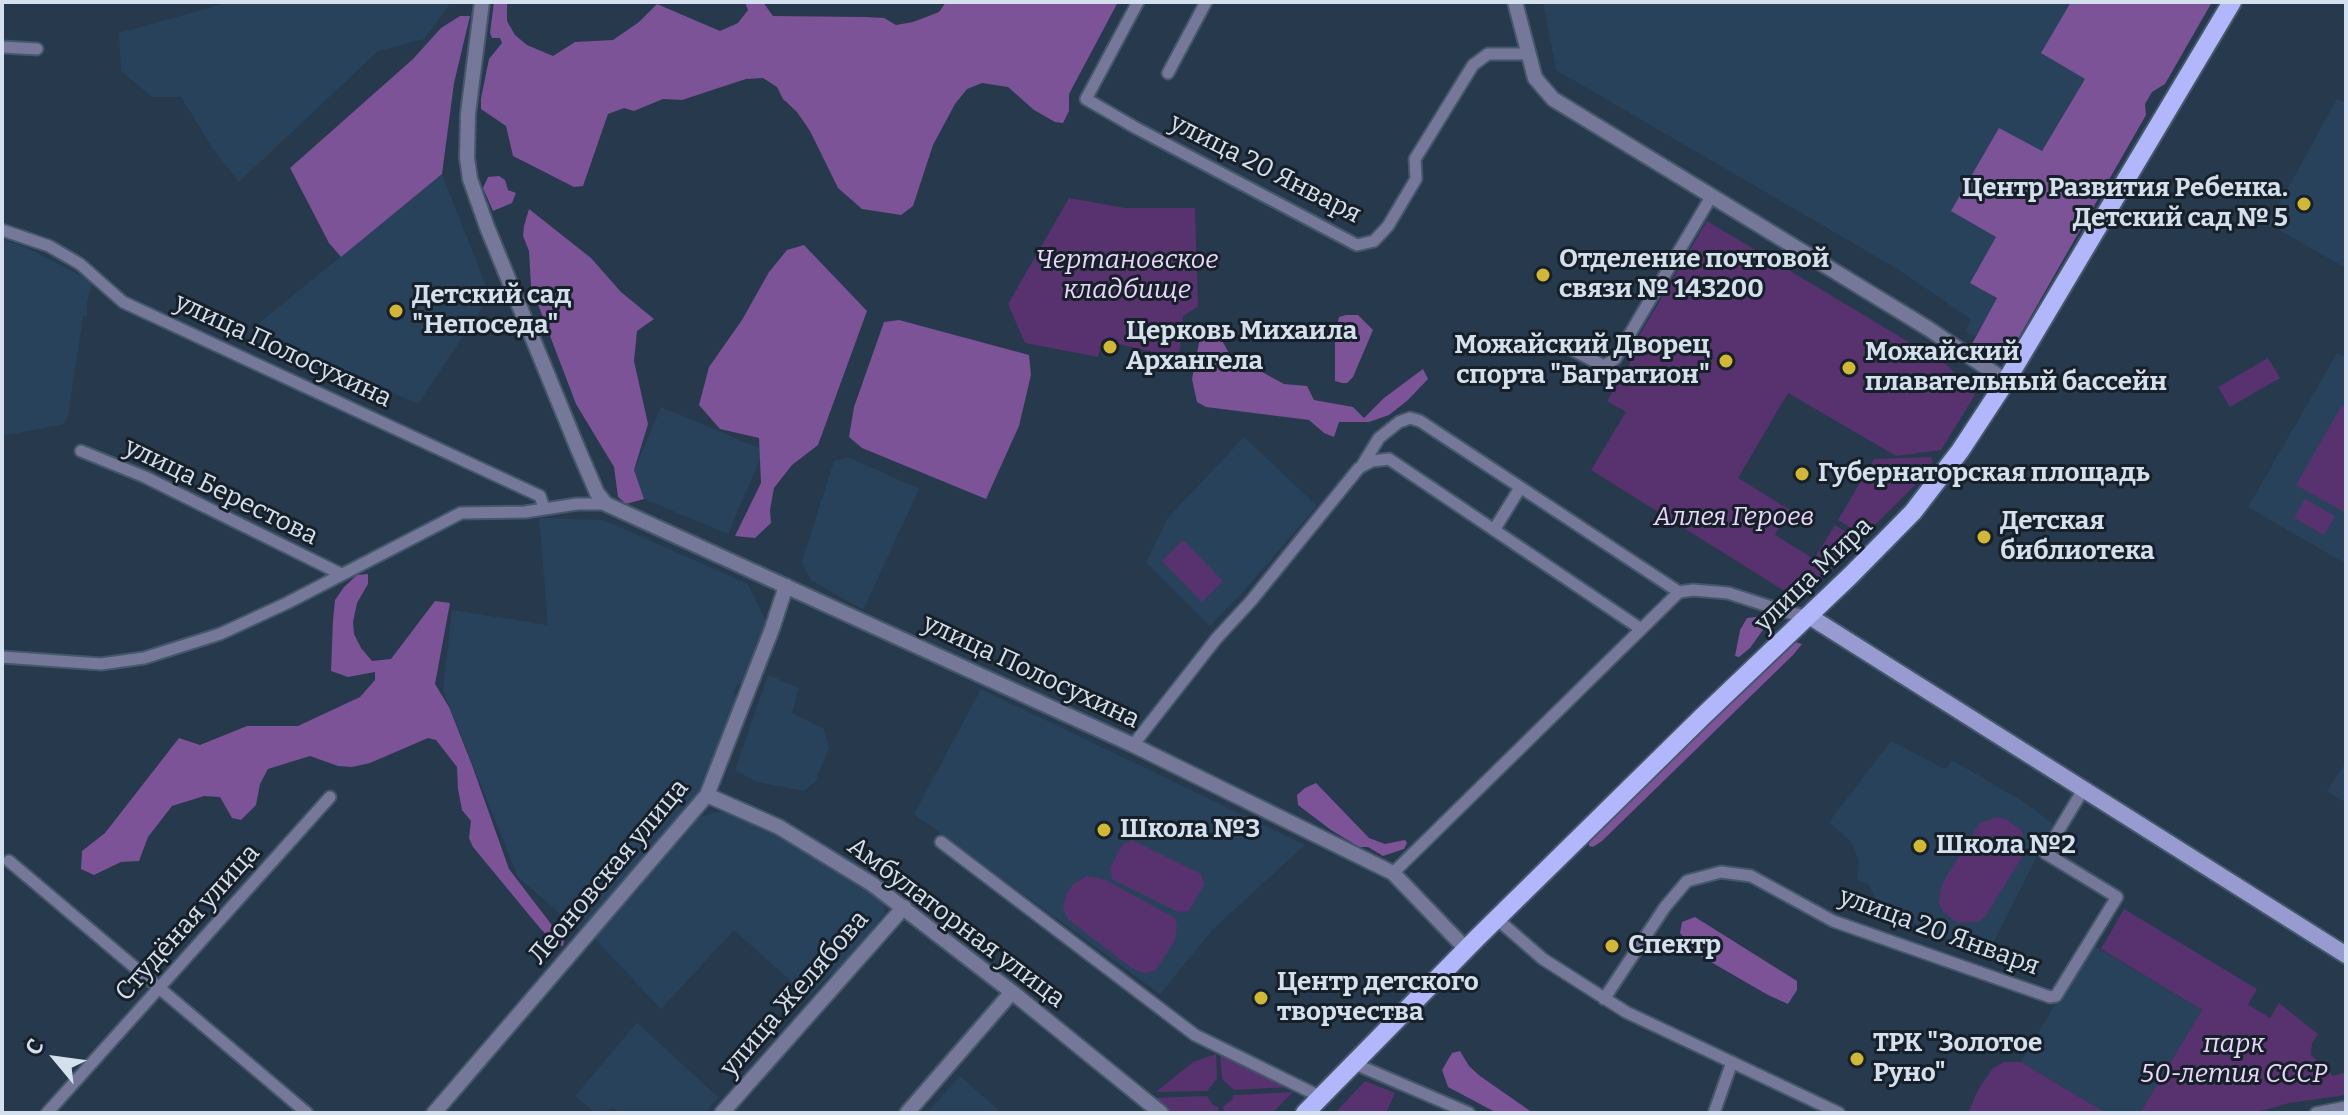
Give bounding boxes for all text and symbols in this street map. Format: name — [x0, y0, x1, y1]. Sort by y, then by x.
street label: улица 20 Января — [1164, 107, 1366, 231]
place label: Центр Развития Ребенка. Детский сад № 5 — [1962, 173, 2288, 234]
marker: Центр Развития Ребенка. Детский сад № 5 — [2295, 195, 2313, 213]
place label: Отделение почтовой связи № 143200 — [1559, 244, 1829, 306]
park label: Чертановское кладбище — [1036, 245, 1218, 306]
marker: Отделение почтовой связи № 143200 — [1534, 266, 1552, 284]
place label: Детский сад "Непоседа" — [412, 280, 571, 342]
street label: улица Полосухина — [170, 287, 396, 415]
marker: Детский сад "Непоседа" — [387, 302, 405, 320]
place label: Церковь Михаила Архангела — [1126, 316, 1357, 378]
place label: Можайский Дворец спорта "Багратион" — [1454, 330, 1710, 392]
place label: Можайский плавательный бассейн — [1865, 337, 2167, 398]
marker: Церковь Михаила Архангела — [1101, 338, 1119, 356]
marker: Можайский Дворец спорта "Багратион" — [1717, 352, 1735, 370]
marker: Можайский плавательный бассейн — [1840, 359, 1858, 377]
street label: улица Берестова — [119, 432, 323, 552]
place label: Губернаторская площадь — [1818, 458, 2150, 490]
marker: Губернаторская площадь — [1793, 465, 1811, 483]
park label: Аллея Героев — [1654, 502, 1814, 534]
place label: Детская библиотека — [2000, 506, 2155, 568]
street label: улица Мира — [1749, 511, 1879, 639]
marker: Детская библиотека — [1975, 528, 1993, 546]
street label: улица Полосухина — [918, 608, 1144, 736]
street label: Леоновская улица — [523, 773, 695, 971]
place label: Школа №3 — [1120, 814, 1260, 846]
marker: Школа №3 — [1095, 821, 1113, 839]
place label: Школа №2 — [1936, 830, 2076, 862]
street label: Амбулаторная улица — [841, 831, 1071, 1015]
marker: Школа №2 — [1911, 837, 1929, 855]
street label: Студёная улица — [109, 838, 267, 1008]
street label: улица 20 Января — [1835, 881, 2043, 983]
street label: улица Желябова — [714, 905, 876, 1083]
place label: Спектр — [1628, 930, 1721, 962]
marker: Спектр — [1603, 937, 1621, 955]
place label: Центр детского творчества — [1277, 967, 1479, 1028]
marker: Центр детского творчества — [1252, 989, 1270, 1007]
north arrow — [16, 1019, 96, 1099]
place label: ТРК "Золотое Руно" — [1873, 1028, 2042, 1090]
park label: парк 50-летия СССР — [2141, 1029, 2327, 1090]
text: С — [19, 1034, 50, 1060]
marker: ТРК "Золотое Руно" — [1848, 1050, 1866, 1068]

